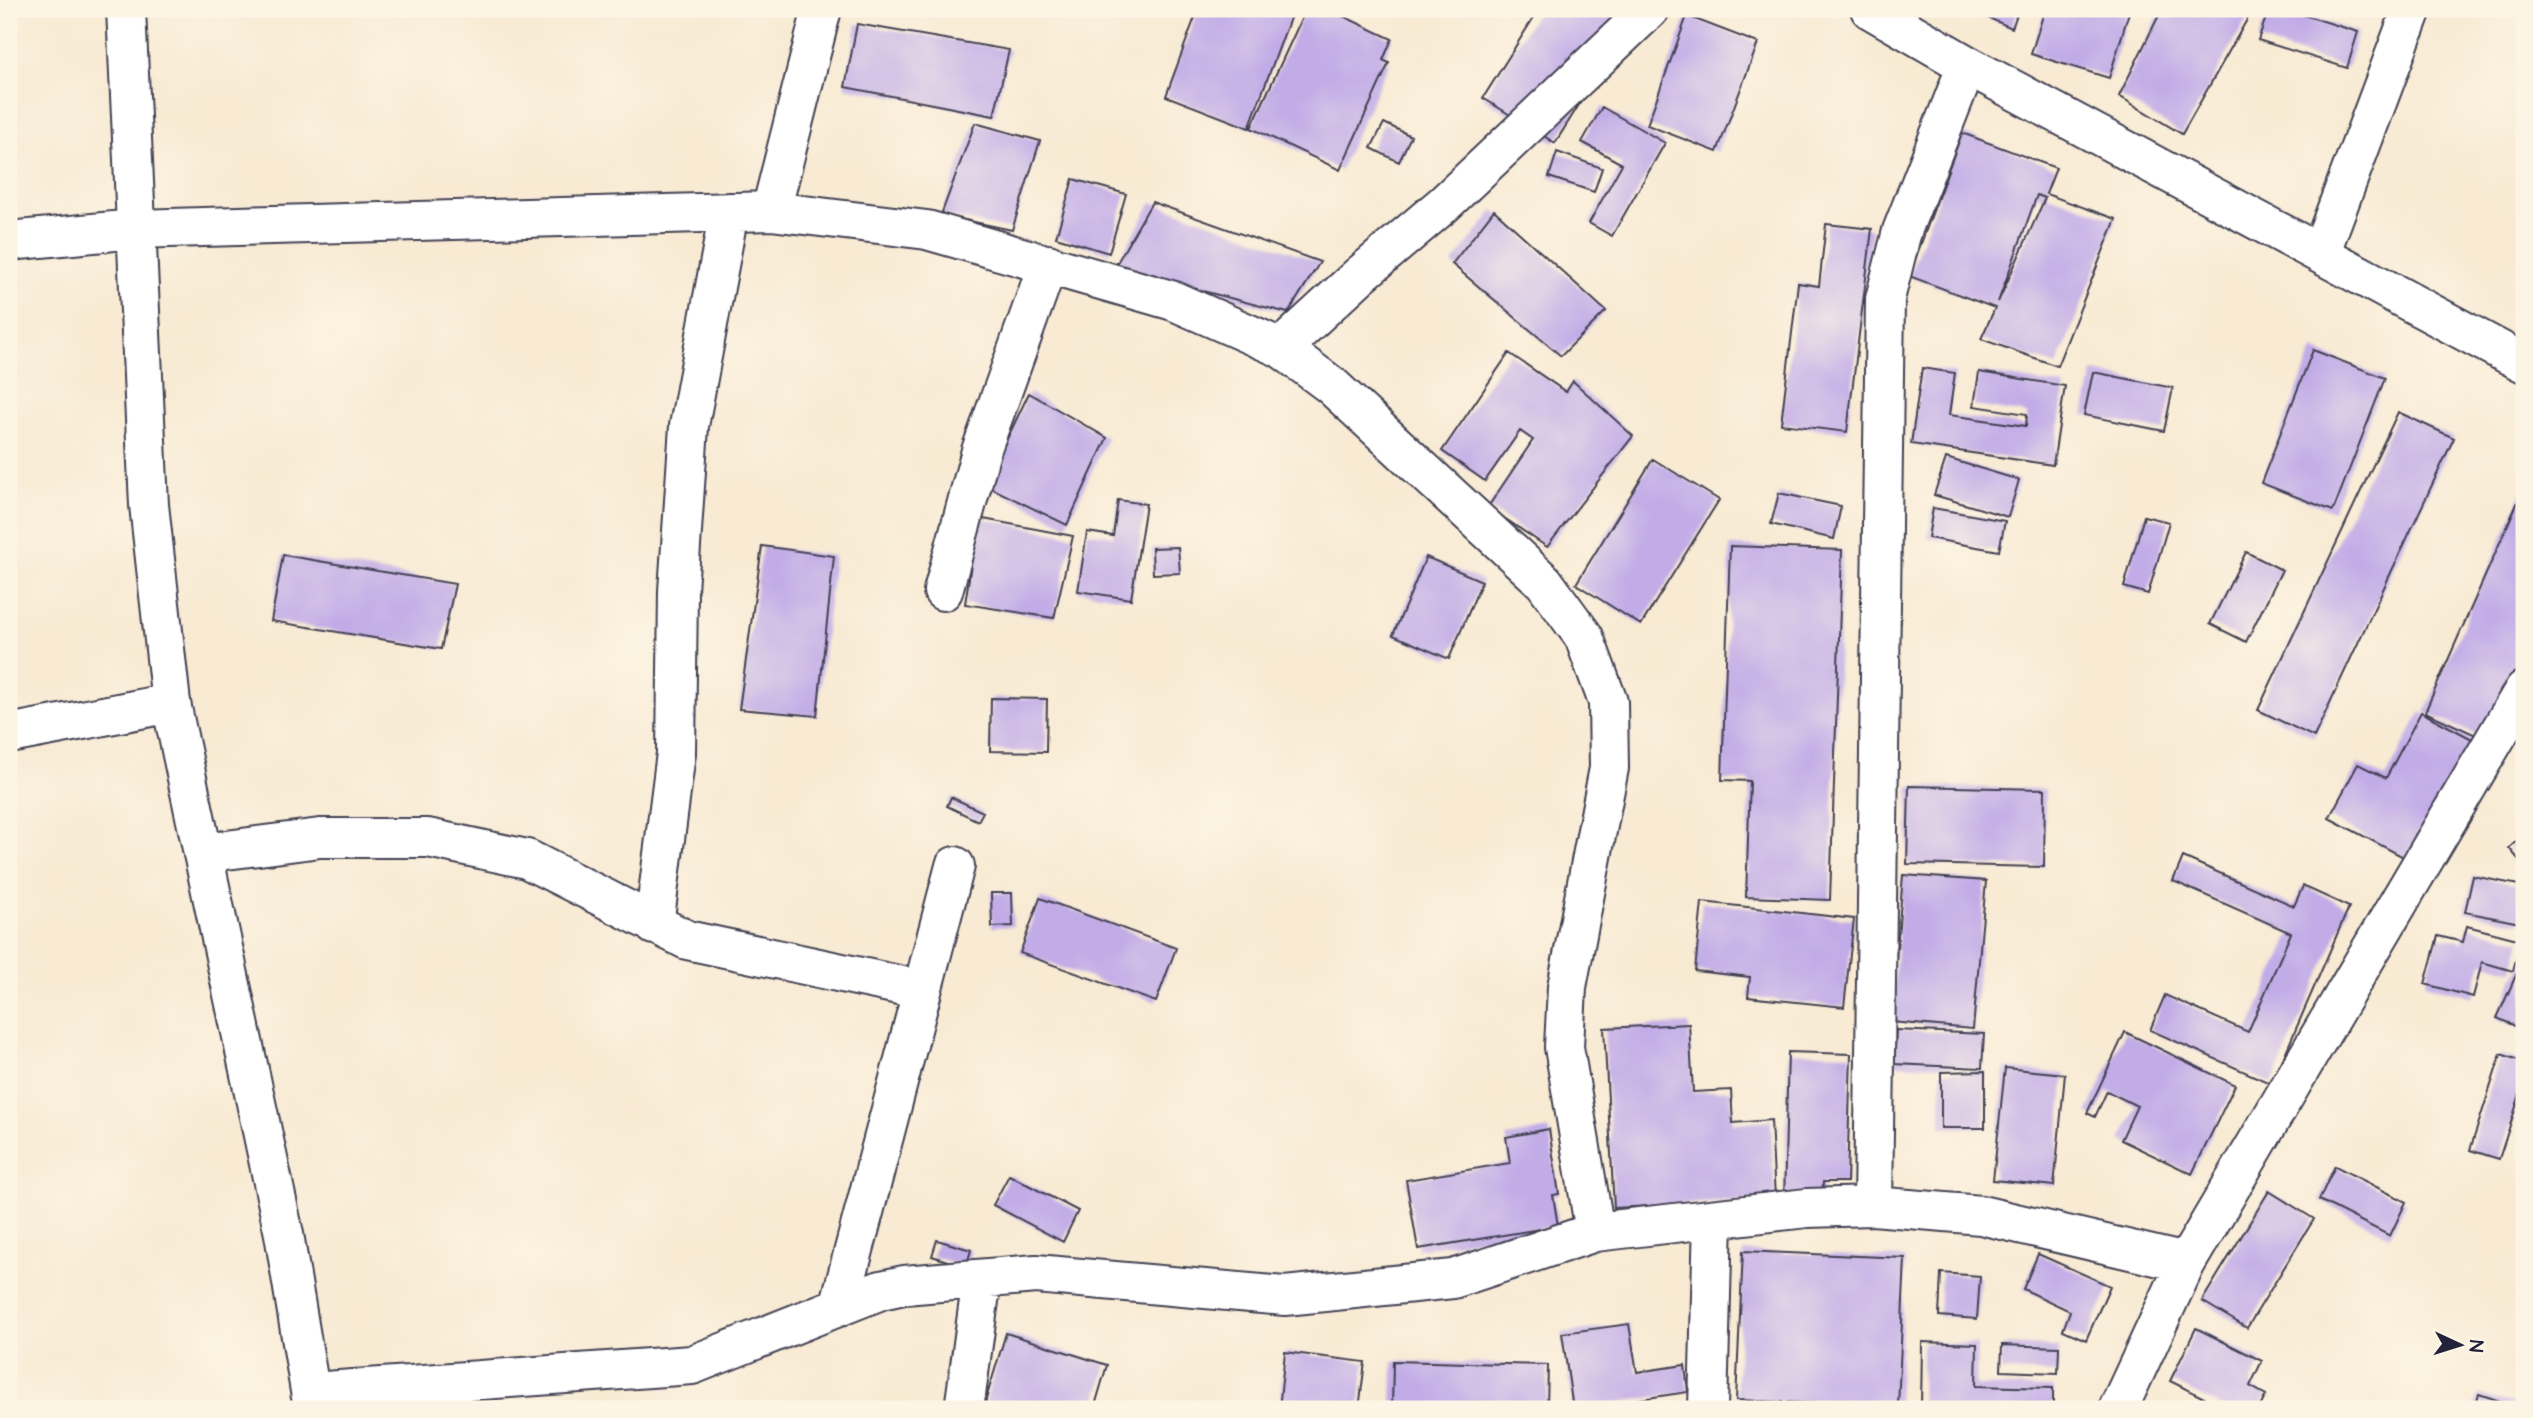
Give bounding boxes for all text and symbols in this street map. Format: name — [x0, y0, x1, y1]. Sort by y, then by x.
north arrow — [2424, 1310, 2494, 1380]
text: N — [2462, 1339, 2489, 1353]

